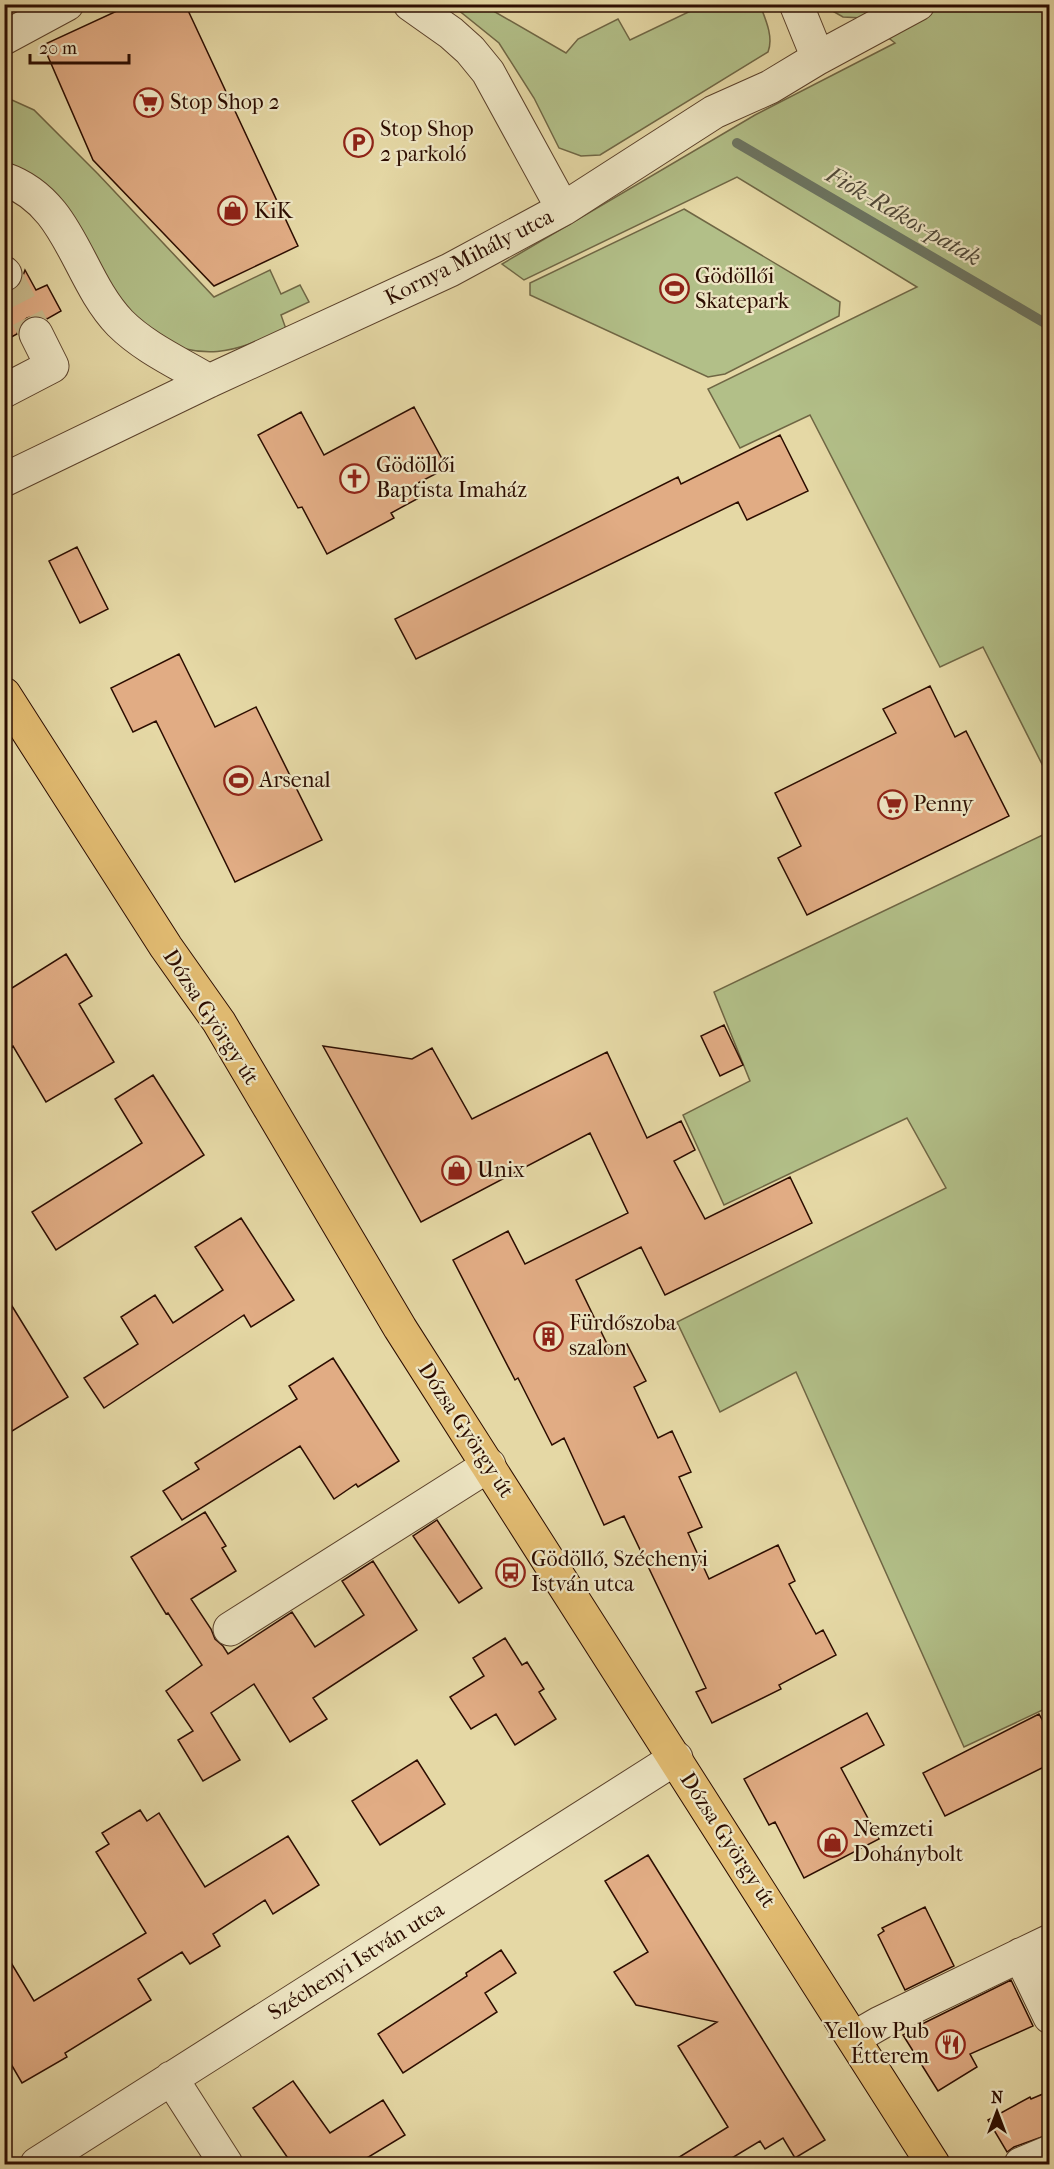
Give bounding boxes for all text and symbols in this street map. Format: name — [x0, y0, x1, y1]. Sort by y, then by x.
scale bar — [30, 27, 129, 65]
text: 20 m — [39, 38, 77, 59]
supermarket icon: Stop Shop 2 — [133, 86, 165, 118]
place label: Stop Shop 2 — [170, 89, 280, 115]
place label: Stop Shop 2 parkoló — [380, 116, 474, 167]
parking icon: Stop Shop 2 parkoló — [343, 126, 375, 158]
water label: Fiók-Rákos-patak — [821, 160, 987, 272]
shop icon: KiK — [217, 195, 249, 227]
place label: KiK — [254, 198, 293, 224]
street label: Kornya Mihály utca — [380, 203, 558, 311]
place label: Gödöllői Skatepark — [695, 263, 790, 314]
sports icon: Gödöllői Skatepark — [658, 273, 690, 305]
place label: Gödöllői Baptista Imaház — [376, 452, 527, 503]
church icon: Gödöllői Baptista Imaház — [339, 462, 371, 494]
sports icon: Arsenal — [222, 764, 254, 796]
place label: Arsenal — [258, 767, 331, 793]
supermarket icon: Penny — [876, 788, 908, 820]
place label: Penny — [913, 791, 975, 817]
street label: Dózsa György út — [158, 944, 265, 1090]
shop icon: Unix — [440, 1154, 472, 1186]
place label: Unix — [477, 1157, 525, 1183]
place label: Fürdőszoba szalon — [569, 1310, 677, 1361]
building icon: Fürdőszoba szalon — [532, 1320, 564, 1352]
street label: Dózsa György út — [413, 1357, 520, 1503]
place label: Gödöllő, Széchenyi István utca — [531, 1546, 709, 1597]
bus stop icon: Gödöllő, Széchenyi István utca — [494, 1556, 526, 1588]
street label: Dózsa György út — [675, 1767, 782, 1913]
place label: Nemzeti Dohánybolt — [853, 1816, 964, 1867]
shop icon: Nemzeti Dohánybolt — [816, 1826, 848, 1858]
street label: Széchenyi István utca — [263, 1896, 450, 2026]
place label: Yellow Pub Étterem — [823, 2018, 930, 2069]
restaurant icon: Yellow Pub Étterem — [934, 2028, 966, 2060]
north arrow — [967, 2082, 1027, 2142]
text: N — [991, 2088, 1004, 2107]

